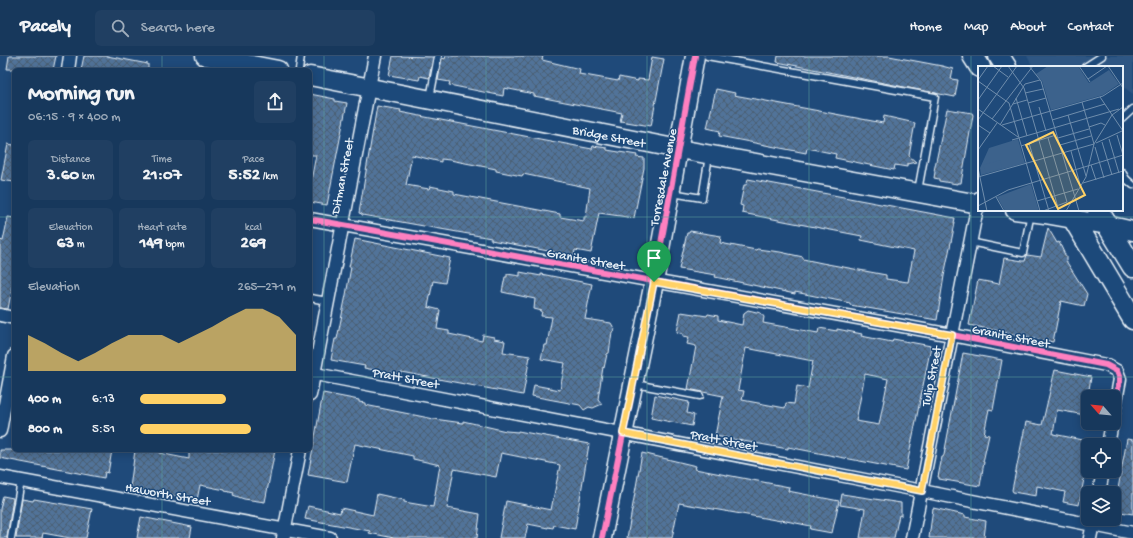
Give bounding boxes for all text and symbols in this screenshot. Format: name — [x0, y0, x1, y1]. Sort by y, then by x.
search box — [95, 10, 375, 46]
text: Pacely — [20, 16, 71, 39]
icon: search — [109, 17, 131, 39]
text: Search here — [141, 19, 215, 37]
text: Home — [910, 19, 942, 36]
text: Map — [964, 19, 988, 36]
text: About — [1010, 19, 1046, 36]
text: Contact — [1068, 19, 1113, 36]
inset map — [978, 66, 1123, 211]
button: share — [254, 81, 296, 123]
text: Morning run — [28, 82, 134, 108]
text: 06:15 · 9 × 400 m — [28, 110, 121, 125]
street label: Bridge Street — [570, 123, 648, 152]
street label: Torresdale Avenue — [647, 127, 681, 228]
street label: Ditman Street — [329, 136, 358, 217]
text: Distance — [51, 154, 90, 166]
text: Time — [152, 154, 172, 166]
text: Pace — [243, 154, 264, 166]
text: 3.60 — [47, 166, 79, 186]
text: 21:07 — [142, 166, 182, 186]
text: 5:52 — [229, 166, 260, 186]
text: km — [79, 171, 95, 183]
text: /km — [260, 171, 278, 183]
text: Elevation — [49, 222, 93, 234]
text: Heart rate — [137, 222, 187, 234]
text: kcal — [245, 222, 262, 234]
text: 63 — [57, 234, 74, 254]
text: 149 — [139, 234, 163, 254]
text: 269 — [241, 234, 266, 254]
text: m — [74, 239, 85, 251]
text: bpm — [163, 239, 185, 251]
pin — [637, 241, 671, 282]
street label: Granite Street — [545, 246, 627, 275]
icon: arrive — [643, 247, 665, 269]
text: Elevation — [28, 280, 80, 295]
text: 265–271 m — [238, 280, 296, 295]
street label: Granite Street — [970, 323, 1052, 353]
street label: Tulip Street — [919, 343, 946, 409]
street label: Pratt Street — [370, 365, 442, 394]
north arrow — [1081, 390, 1121, 430]
map controls — [1081, 390, 1121, 526]
text: 400 m — [28, 392, 61, 407]
text: 6:13 — [92, 392, 115, 407]
text: 800 m — [28, 422, 62, 437]
text: 5:51 — [92, 422, 115, 437]
street label: Pratt Street — [688, 427, 760, 456]
button: locate — [1081, 438, 1121, 478]
street label: Haworth Street — [124, 481, 213, 511]
button: layers — [1081, 486, 1121, 526]

